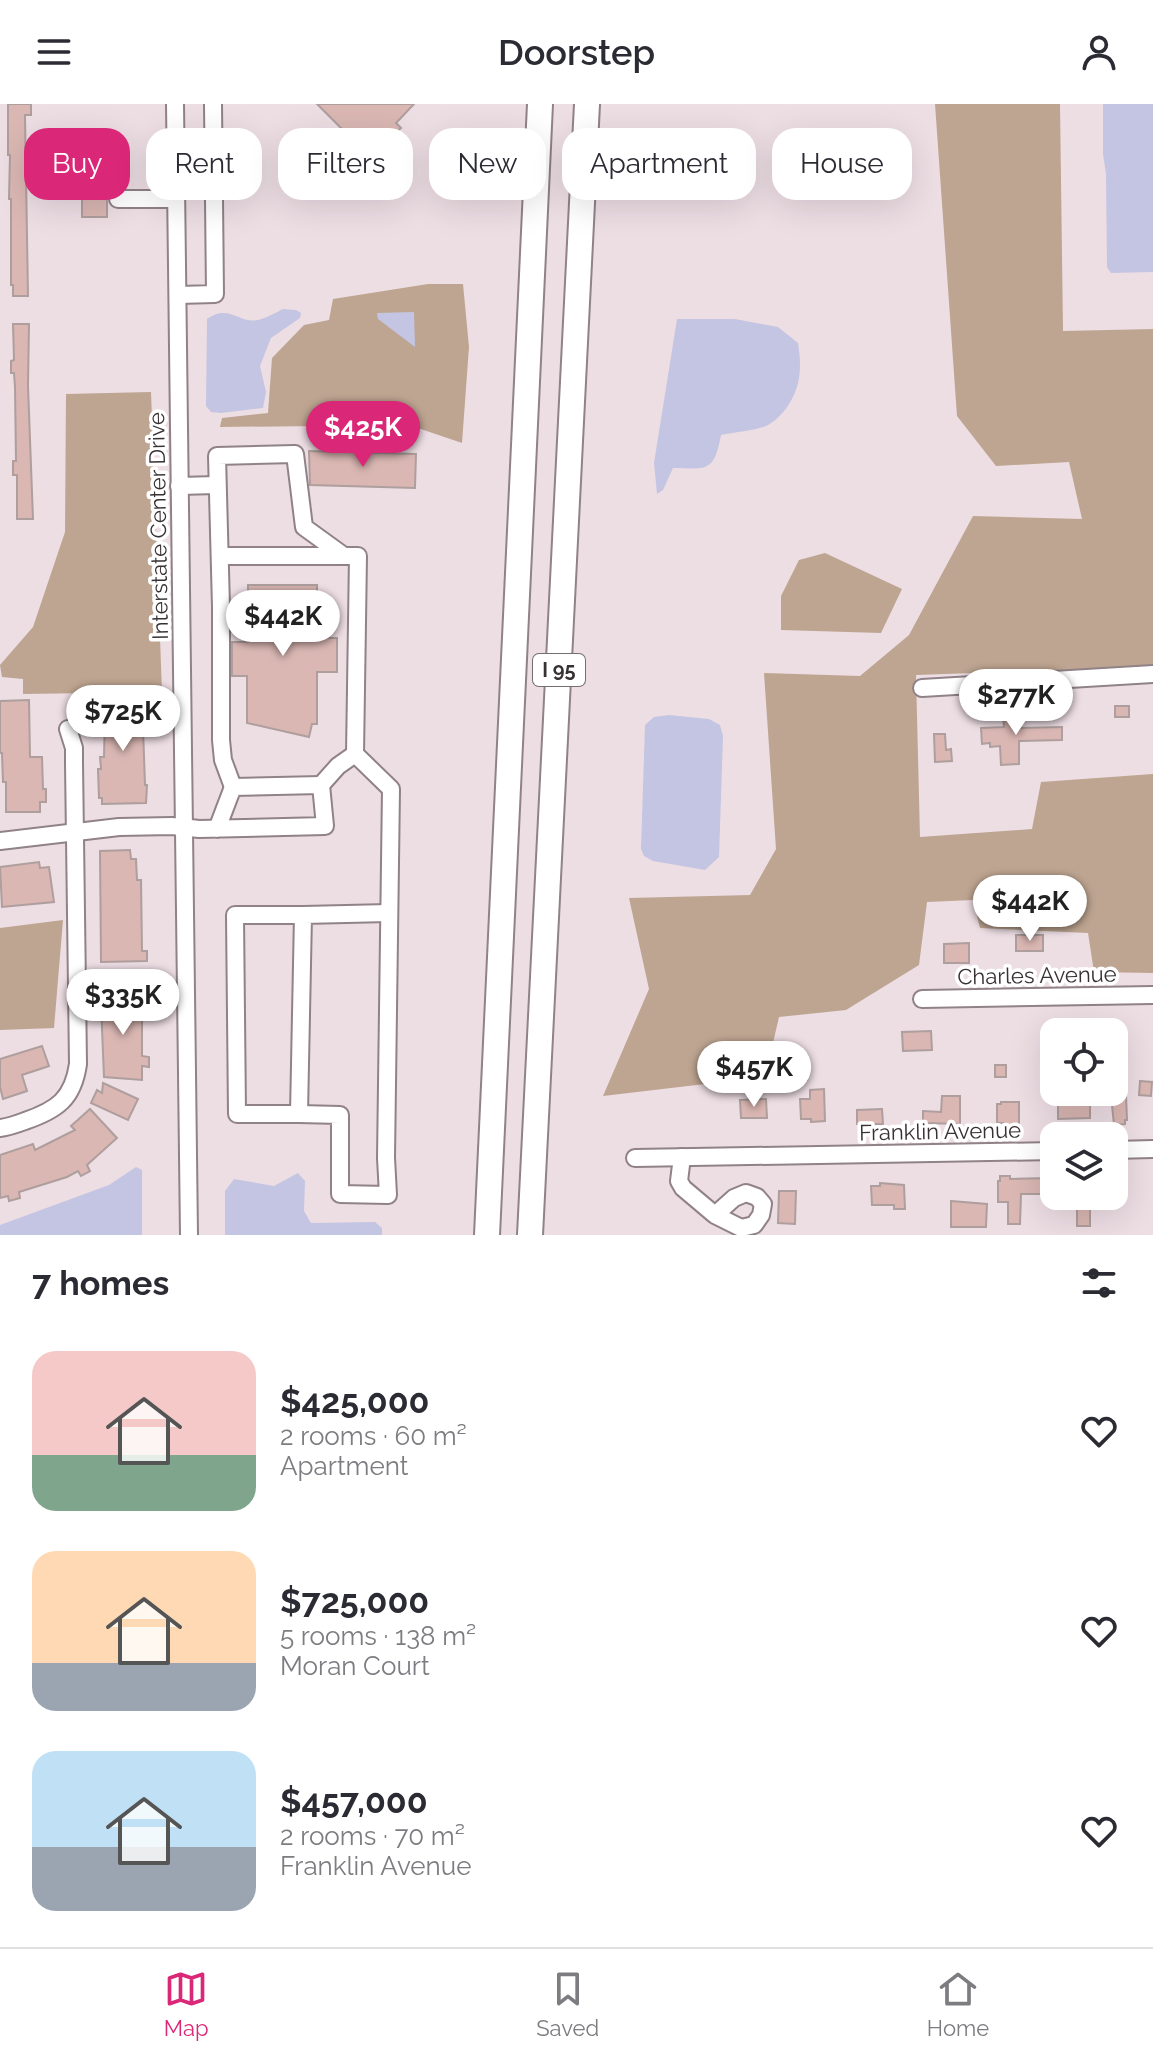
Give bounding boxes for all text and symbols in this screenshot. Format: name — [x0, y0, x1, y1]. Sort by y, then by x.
icon: menu — [32, 30, 76, 74]
icon: person — [1077, 30, 1121, 74]
text: Doorstep — [498, 31, 655, 73]
chip: Buy — [24, 128, 130, 200]
chip: Rent — [146, 128, 262, 200]
chip: Filters — [278, 128, 413, 200]
chip: New — [429, 128, 546, 200]
chip: Apartment — [562, 128, 756, 200]
chip: House — [772, 128, 912, 200]
pin: $425K — [307, 401, 419, 469]
street label: Interstate Center Drive — [143, 412, 173, 640]
text: $425K — [324, 412, 402, 442]
pin: $442K — [227, 590, 339, 658]
text: $442K — [244, 601, 322, 631]
road number: I 95 — [533, 654, 585, 686]
pin: $277K — [960, 669, 1072, 737]
text: $277K — [977, 680, 1055, 710]
pin: $725K — [67, 685, 179, 753]
text: $725K — [84, 696, 162, 726]
pin: $442K — [974, 875, 1086, 943]
text: $442K — [991, 886, 1069, 916]
street label: Charles Avenue — [957, 961, 1117, 989]
pin: $335K — [67, 969, 179, 1037]
text: $335K — [84, 980, 162, 1010]
map controls — [1040, 1018, 1128, 1210]
button: locate — [1040, 1018, 1128, 1106]
pin: $457K — [698, 1041, 810, 1109]
text: $457K — [715, 1052, 793, 1082]
street label: Franklin Avenue — [859, 1117, 1021, 1145]
button: layers — [1040, 1122, 1128, 1210]
icon: filters — [1077, 1261, 1121, 1305]
text: 7 homes — [32, 1263, 169, 1303]
text: $425,000 — [280, 1381, 430, 1421]
icon: home — [96, 1383, 192, 1479]
icon: heart — [1077, 1409, 1121, 1453]
text: 2 rooms · 60 m² — [280, 1421, 467, 1451]
text: Apartment — [280, 1451, 409, 1481]
text: $725,000 — [280, 1581, 429, 1621]
icon: home — [96, 1583, 192, 1679]
icon: heart — [1077, 1609, 1121, 1653]
text: 5 rooms · 138 m² — [280, 1621, 476, 1651]
text: Moran Court — [280, 1651, 430, 1681]
text: $457,000 — [280, 1781, 428, 1821]
icon: home — [96, 1783, 192, 1879]
icon: heart — [1077, 1809, 1121, 1853]
text: 2 rooms · 70 m² — [280, 1821, 465, 1851]
text: Franklin Avenue — [280, 1851, 471, 1881]
tab: Map — [164, 1967, 209, 2041]
tab: Saved — [536, 1967, 599, 2041]
tab: Home — [927, 1967, 989, 2041]

